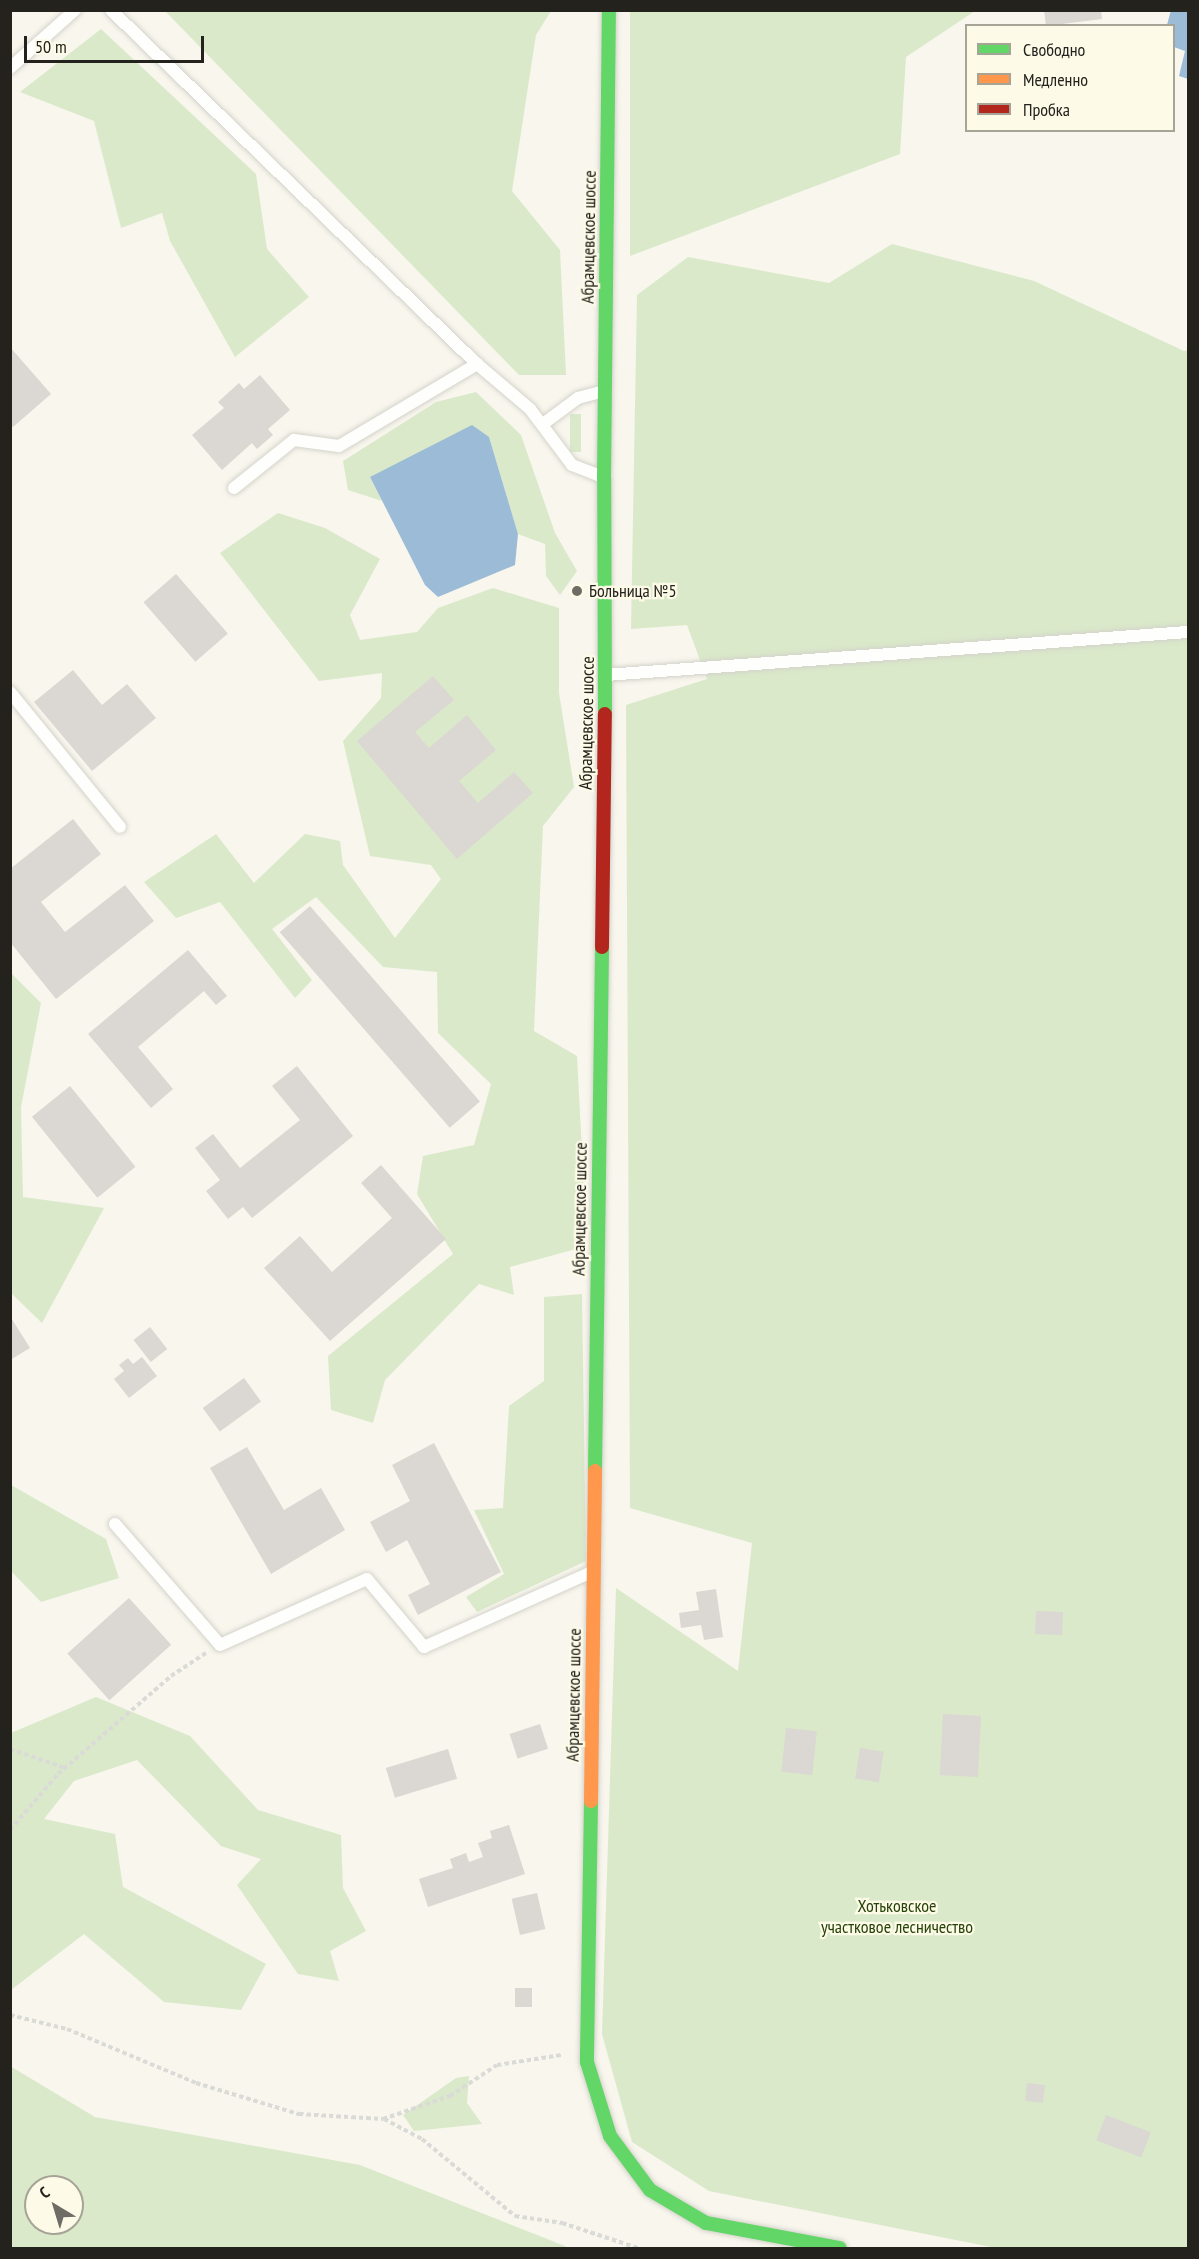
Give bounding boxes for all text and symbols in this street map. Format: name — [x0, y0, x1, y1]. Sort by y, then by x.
scale bar — [27, 24, 207, 62]
legend — [965, 24, 1175, 132]
text: 50 m — [35, 35, 67, 58]
text: Свободно — [1023, 38, 1085, 61]
text: Медленно — [1023, 68, 1088, 91]
text: Пробка — [1023, 98, 1070, 121]
street label: Абрамцевское шоссе — [577, 170, 601, 304]
place label: Больница №5 — [589, 580, 677, 602]
marker: Больница №5 — [570, 584, 584, 598]
street label: Абрамцевское шоссе — [575, 656, 599, 790]
street label: Абрамцевское шоссе — [568, 1142, 592, 1276]
street label: Абрамцевское шоссе — [562, 1628, 586, 1762]
park label: Хотьковское участковое лесничество — [821, 1896, 973, 1938]
north arrow — [24, 2175, 84, 2235]
text: С — [35, 2182, 53, 2203]

